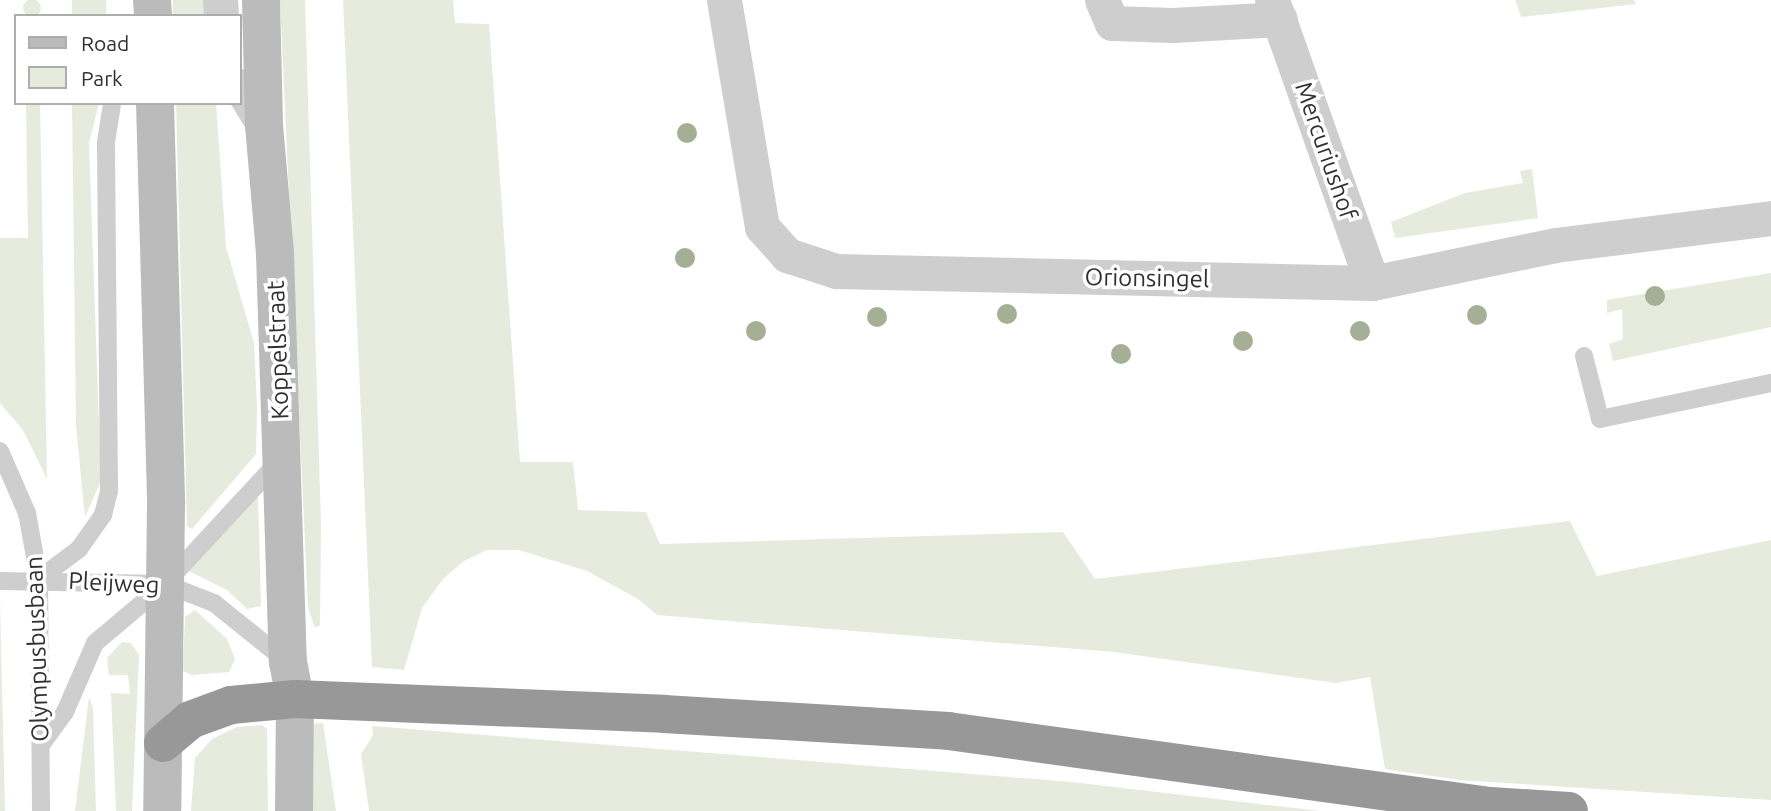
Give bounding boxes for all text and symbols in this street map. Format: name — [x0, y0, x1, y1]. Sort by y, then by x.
legend — [14, 14, 242, 105]
text: Road — [81, 31, 129, 55]
text: Park — [81, 66, 123, 90]
street label: Mercuriushof — [1289, 78, 1363, 224]
street label: Orionsingel — [1084, 263, 1210, 293]
street label: Koppelstraat — [261, 280, 295, 420]
street label: Olympusbusbaan — [19, 556, 55, 742]
street label: Pleijweg — [68, 566, 160, 600]

